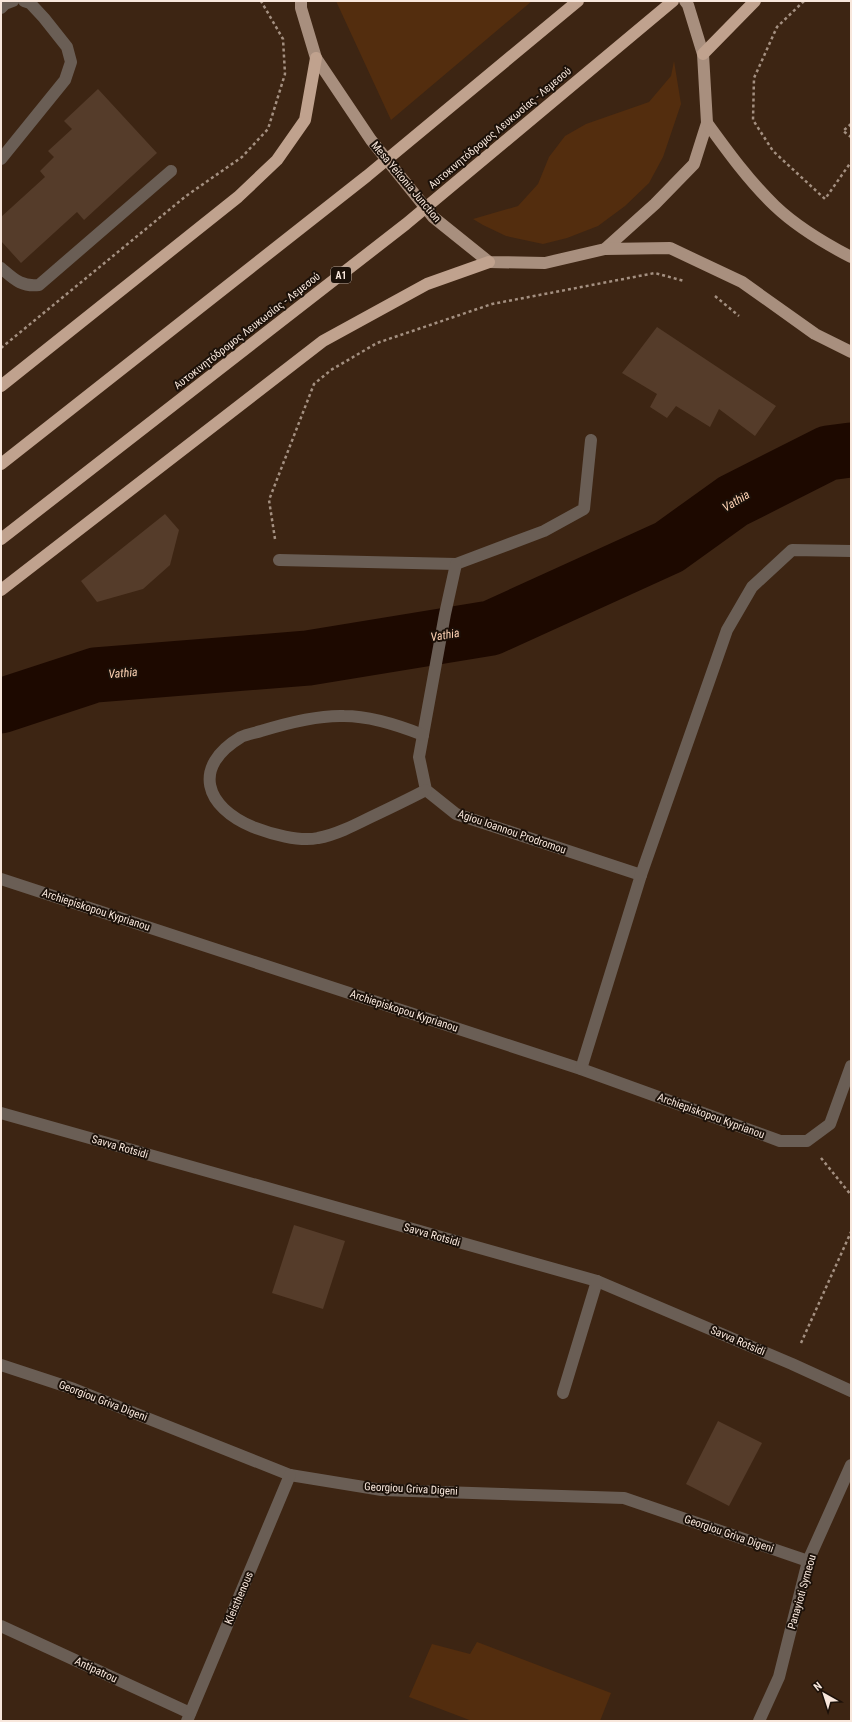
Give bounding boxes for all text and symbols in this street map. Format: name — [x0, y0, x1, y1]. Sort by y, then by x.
street label: Αυτοκινητόδρομος Λευκωσίας - Λεμεσού — [426, 64, 574, 192]
street label: Mesa Yeitonia Junction — [368, 139, 444, 225]
road number: A1 — [331, 267, 351, 283]
street label: Αυτοκινητόδρομος Λευκωσίας - Λεμεσού — [171, 270, 323, 392]
water label: Vathia — [720, 487, 752, 515]
water label: Vathia — [430, 626, 460, 644]
water label: Vathia — [108, 665, 138, 681]
street label: Agiou Ioannou Prodromou — [456, 807, 568, 857]
street label: Archiepiskopou Kyprianou — [40, 886, 152, 934]
street label: Archiepiskopou Kyprianou — [348, 987, 460, 1035]
street label: Archiepiskopou Kyprianou — [656, 1091, 766, 1141]
street label: Savva Rotsidi — [90, 1133, 150, 1161]
street label: Savva Rotsidi — [402, 1221, 462, 1249]
street label: Savva Rotsidi — [709, 1324, 767, 1358]
street label: Georgiou Griva Digeni — [57, 1378, 149, 1424]
street label: Georgiou Griva Digeni — [364, 1480, 458, 1498]
street label: Georgiou Griva Digeni — [683, 1513, 775, 1555]
street label: Panayioti Symeou — [785, 1553, 819, 1631]
street label: Kleisthenous — [222, 1570, 256, 1626]
street label: Antipatrou — [73, 1654, 119, 1686]
north arrow — [804, 1674, 844, 1714]
text: N — [811, 1679, 825, 1694]

